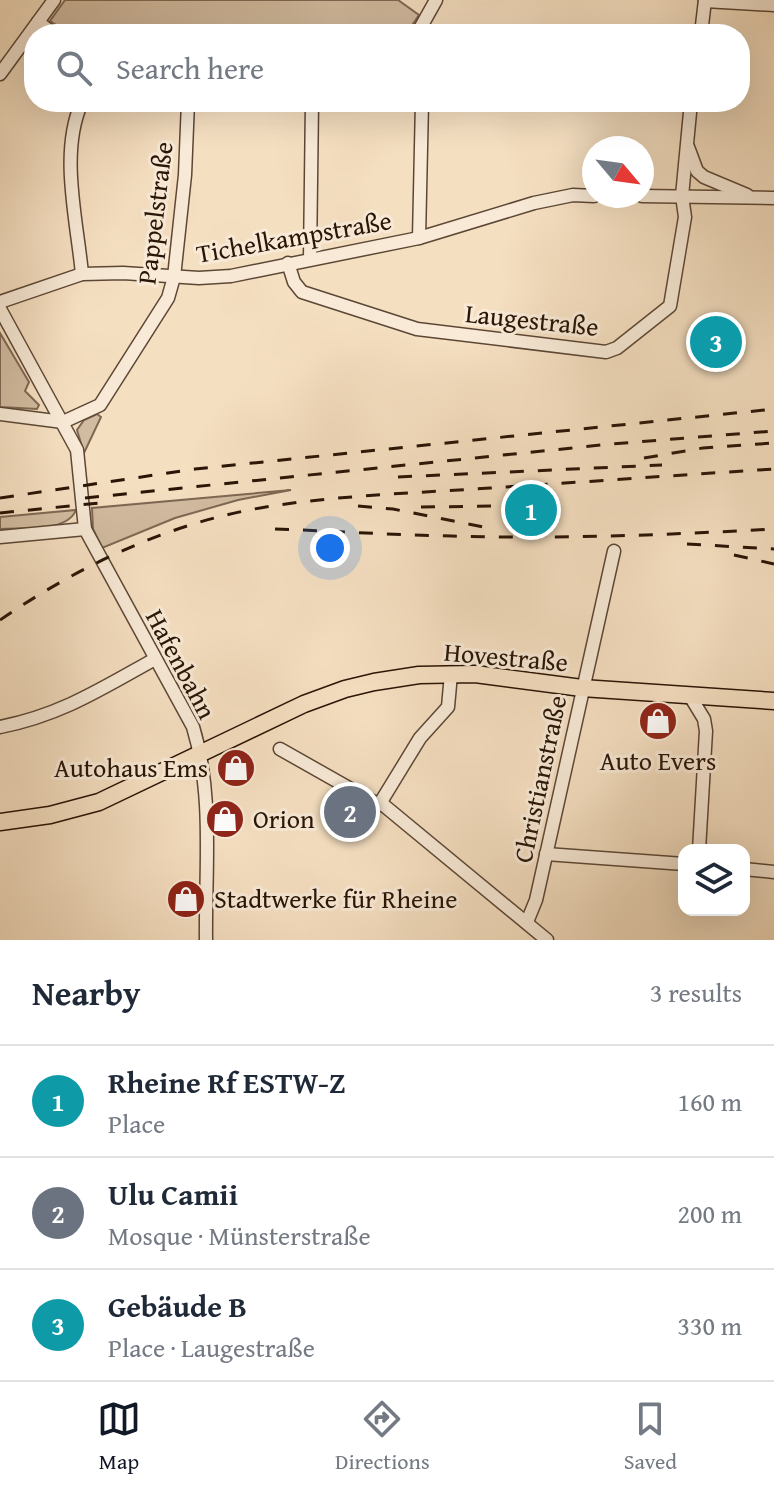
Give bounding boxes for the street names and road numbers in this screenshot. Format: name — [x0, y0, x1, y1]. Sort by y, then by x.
street label: Pappelstraße — [126, 139, 183, 287]
street label: Tichelkampstraße — [193, 200, 395, 273]
street label: Laugestraße — [463, 293, 601, 346]
street label: Hafenbahn — [136, 602, 227, 726]
street label: Hovestraße — [442, 632, 570, 681]
street label: Christianstraße — [503, 692, 576, 866]

